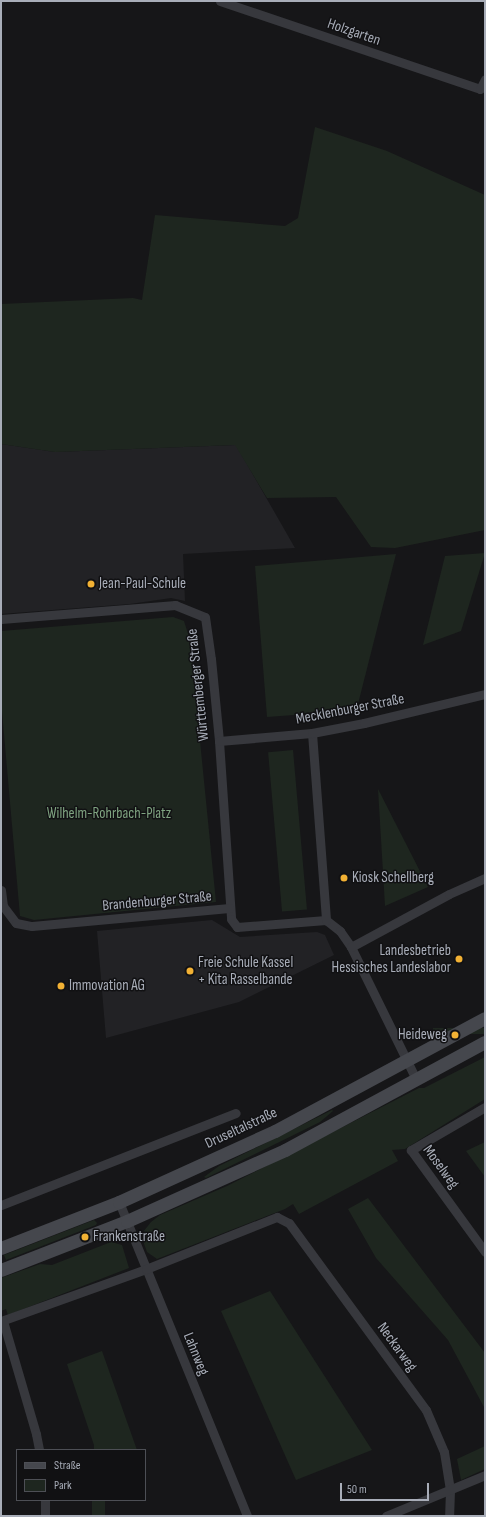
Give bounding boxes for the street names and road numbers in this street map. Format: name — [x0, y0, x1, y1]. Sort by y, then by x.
street label: Holzgarten — [325, 15, 383, 49]
street label: Württemberger Straße — [183, 628, 213, 742]
street label: Mecklenburger Straße — [294, 690, 406, 728]
street label: Brandenburger Straße — [102, 887, 212, 915]
street label: Druseltalstraße — [202, 1103, 280, 1153]
street label: Moselweg — [419, 1142, 463, 1192]
street label: Neckarweg — [373, 1319, 421, 1375]
street label: Lahnweg — [179, 1330, 213, 1378]

